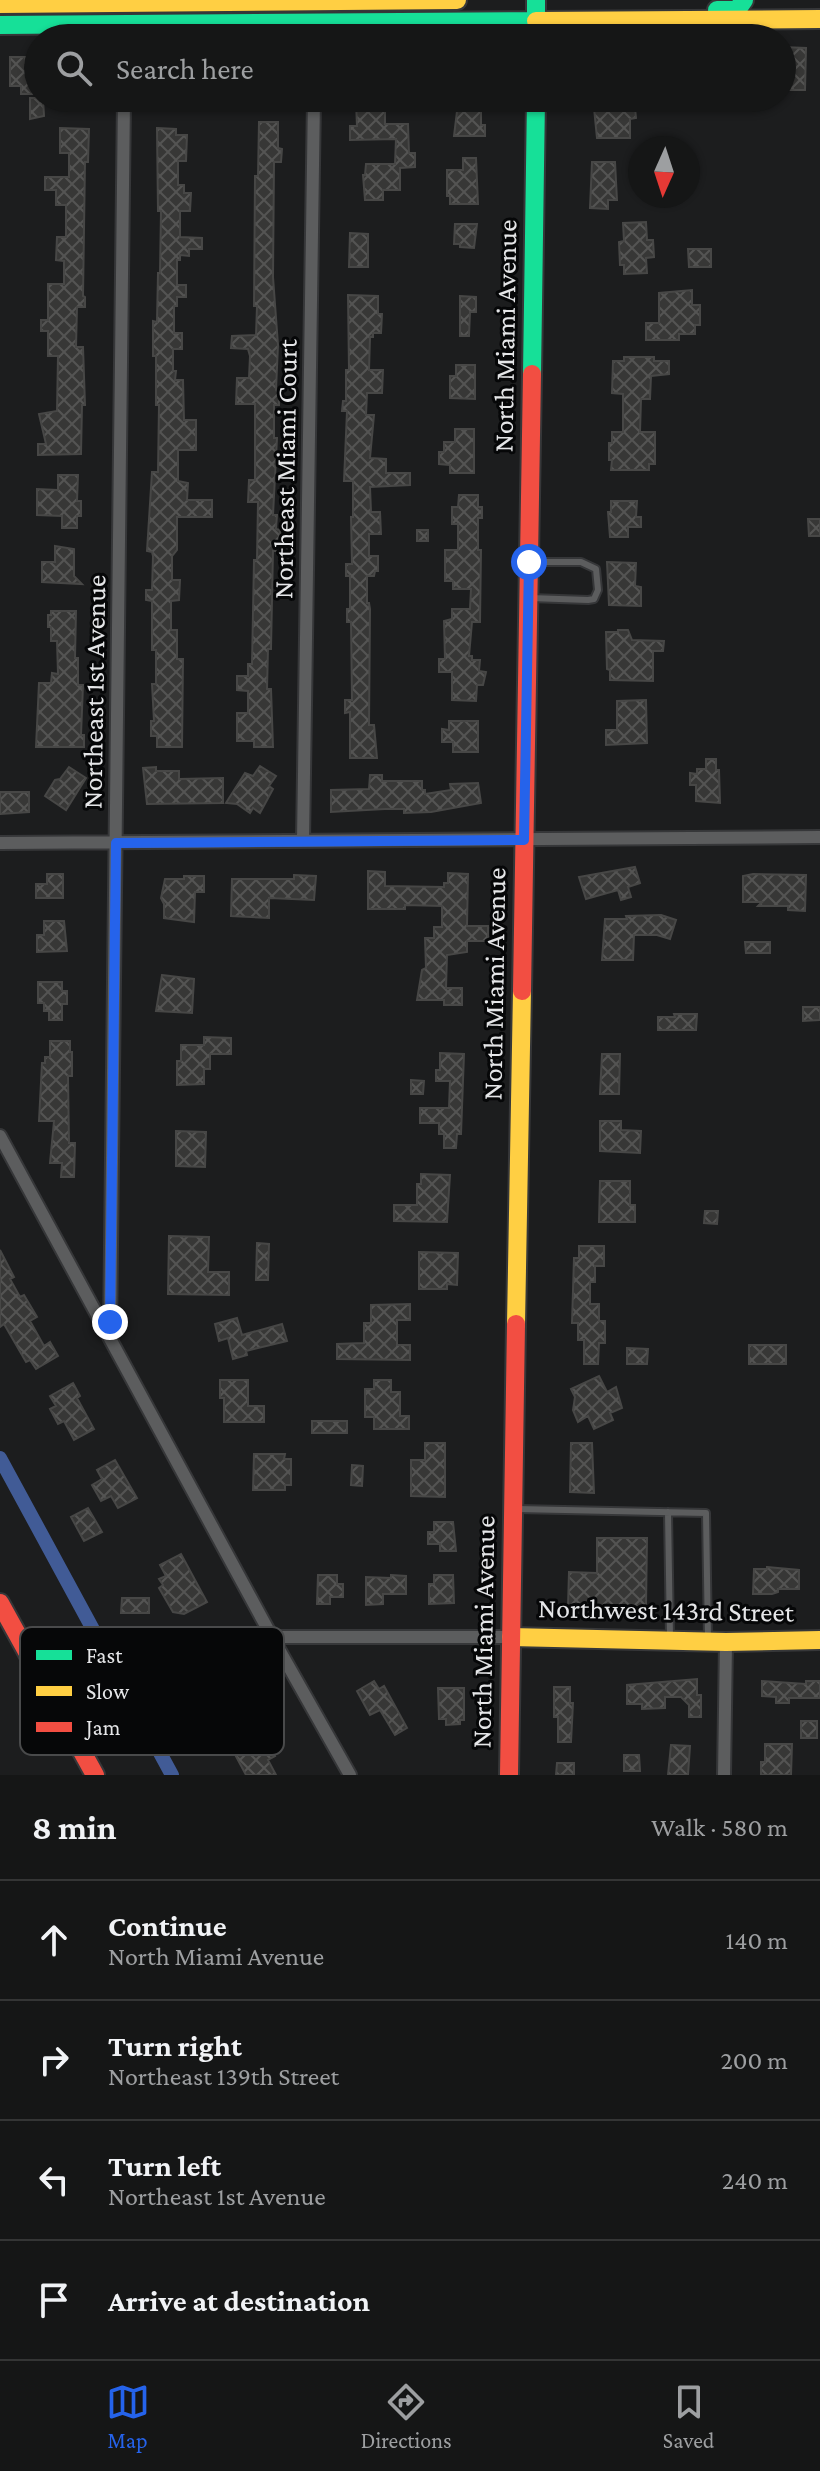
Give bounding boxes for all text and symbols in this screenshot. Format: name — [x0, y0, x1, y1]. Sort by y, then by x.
search box — [24, 24, 796, 112]
icon: search — [52, 46, 96, 90]
text: Search here — [116, 52, 254, 85]
north arrow — [628, 136, 700, 208]
street label: North Miami Avenue — [487, 219, 523, 453]
street label: Northeast Miami Court — [267, 338, 303, 599]
route start — [511, 544, 547, 580]
street label: Northeast 1st Avenue — [76, 575, 112, 809]
street label: North Miami Avenue — [476, 867, 512, 1101]
route end — [92, 1304, 128, 1340]
street label: North Miami Avenue — [465, 1515, 501, 1749]
street label: Northwest 143rd Street — [538, 1592, 795, 1628]
legend — [20, 1627, 284, 1755]
text: Fast — [86, 1643, 123, 1668]
text: Slow — [86, 1679, 130, 1704]
text: Jam — [84, 1715, 121, 1740]
text: 8 min — [32, 1809, 117, 1846]
text: Walk · 580 m — [651, 1813, 788, 1842]
text: Continue — [108, 1909, 227, 1942]
icon: ahead — [32, 1918, 76, 1962]
text: 140 m — [726, 1926, 788, 1955]
text: North Miami Avenue — [108, 1942, 324, 1971]
text: Turn right — [108, 2029, 242, 2062]
icon: right — [32, 2038, 76, 2082]
text: 200 m — [720, 2046, 788, 2075]
text: Northeast 139th Street — [108, 2062, 339, 2091]
text: Turn left — [108, 2149, 221, 2182]
icon: left — [32, 2158, 76, 2202]
text: 240 m — [722, 2166, 788, 2195]
text: Northeast 1st Avenue — [108, 2182, 326, 2211]
icon: arrive — [32, 2278, 76, 2322]
text: Arrive at destination — [108, 2284, 370, 2317]
tab: Map — [106, 2380, 150, 2453]
tab: Directions — [361, 2380, 452, 2453]
tab: Saved — [663, 2380, 714, 2453]

